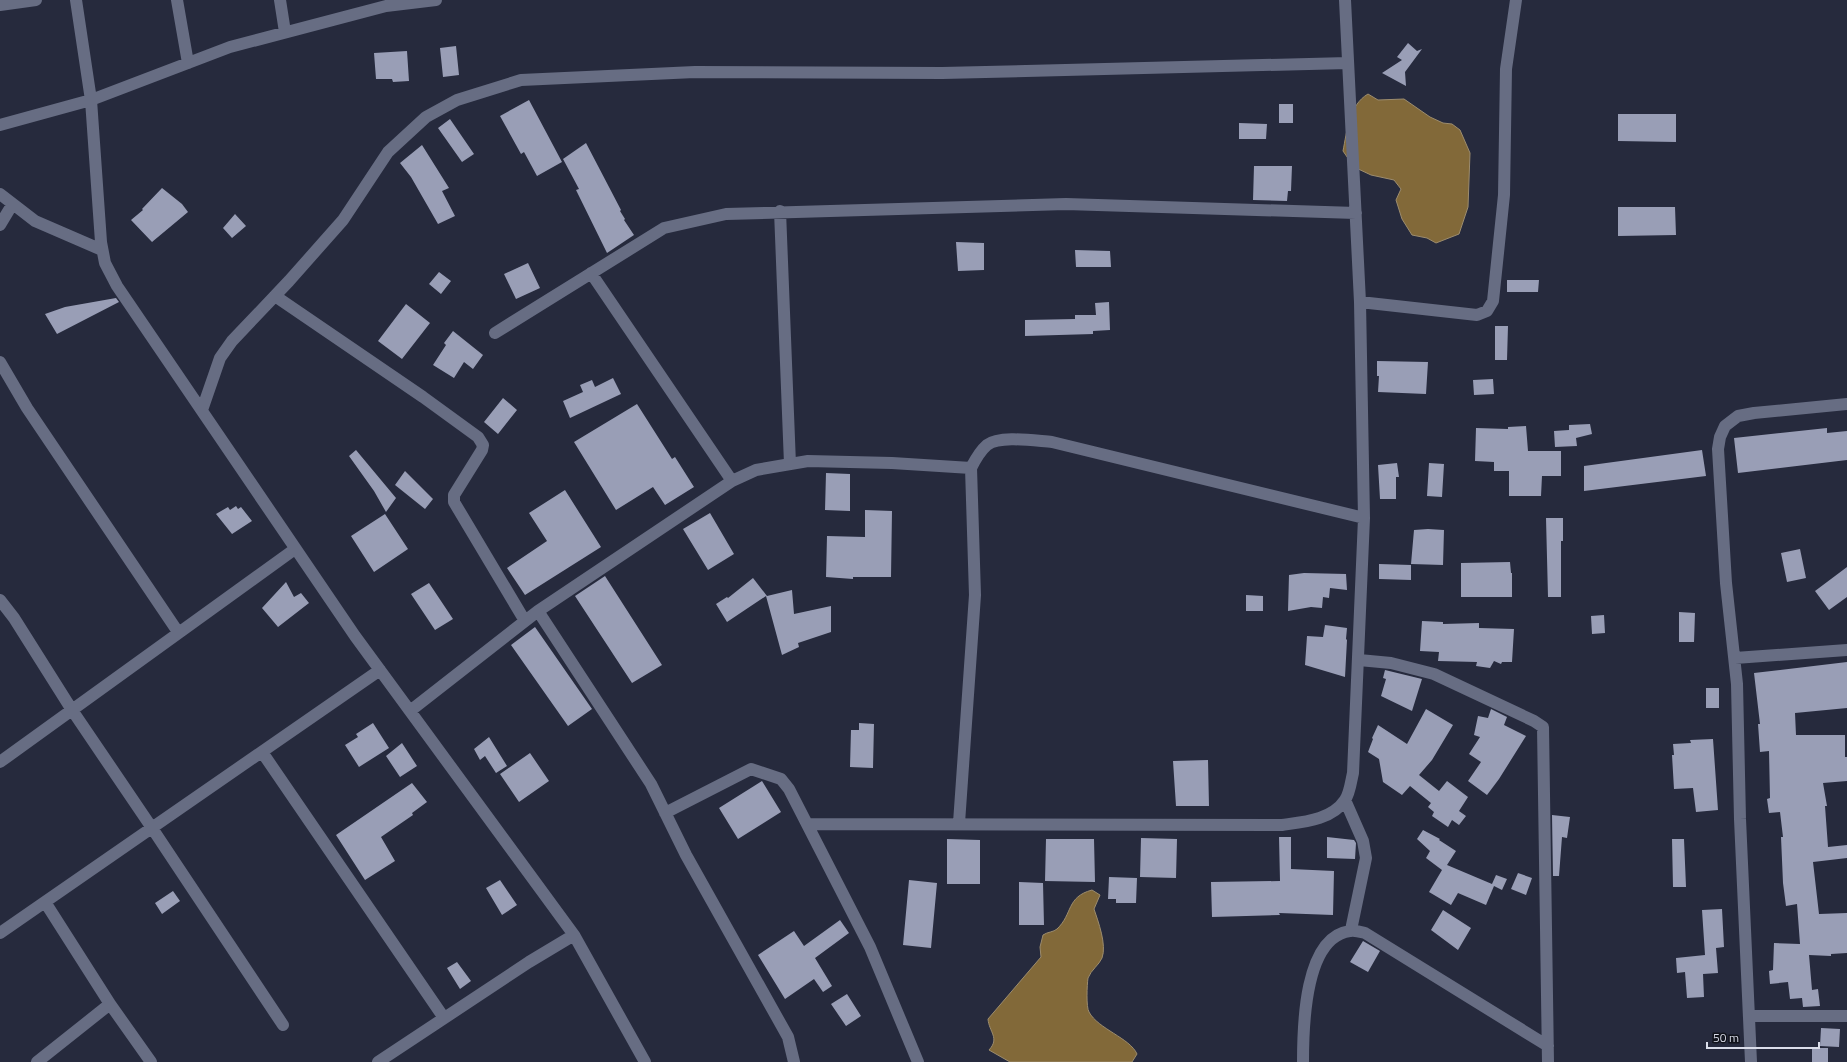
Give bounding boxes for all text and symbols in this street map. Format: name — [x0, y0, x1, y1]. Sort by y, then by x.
scale bar — [1707, 1024, 1819, 1050]
text: 50 m — [1713, 1028, 1739, 1047]

